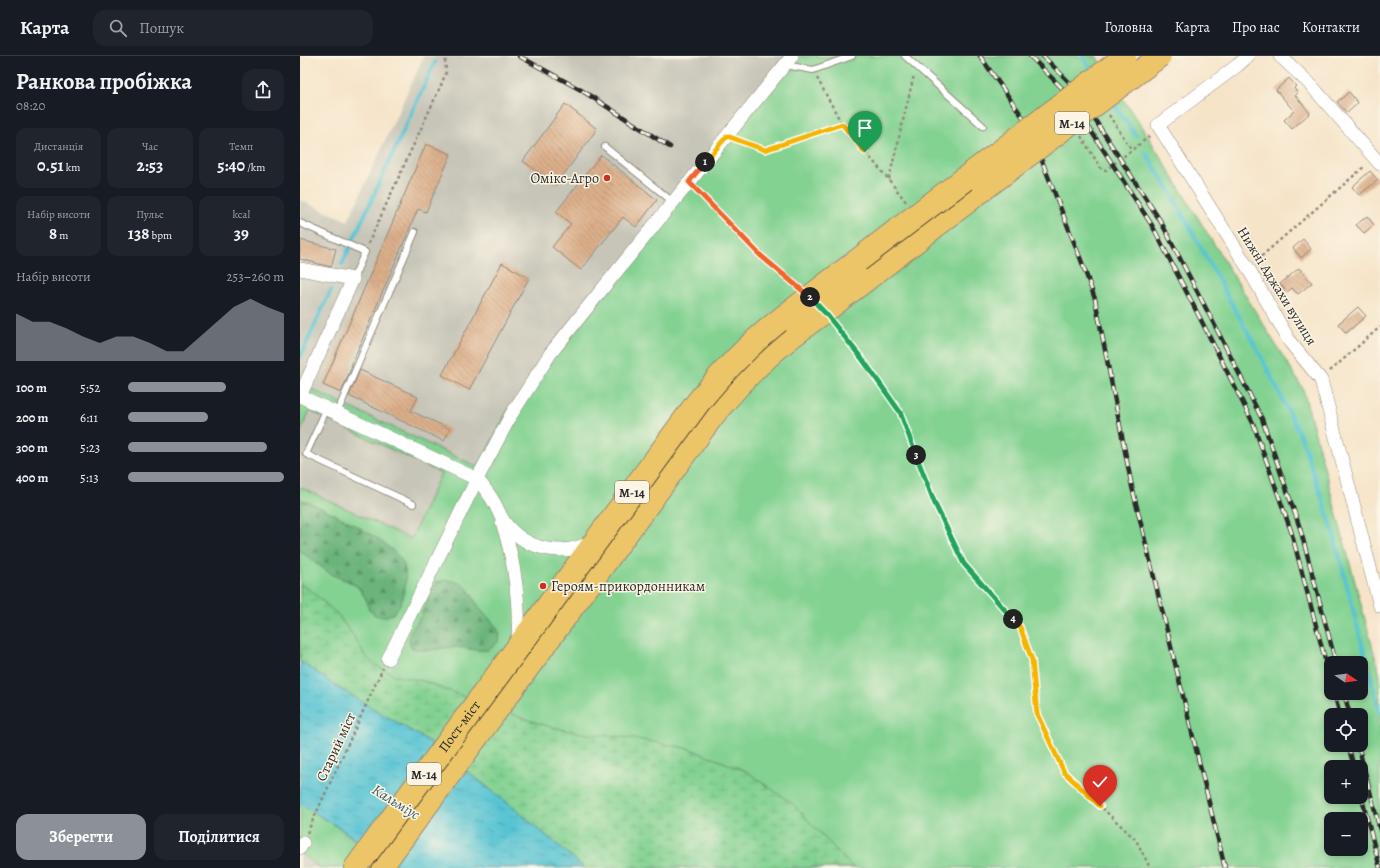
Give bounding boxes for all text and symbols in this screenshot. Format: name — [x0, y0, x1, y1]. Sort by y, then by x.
search box — [93, 10, 373, 46]
text: Карта — [20, 15, 69, 41]
icon: search — [107, 17, 129, 39]
text: Пошук — [139, 18, 184, 38]
text: Головна — [1104, 18, 1153, 37]
text: Карта — [1175, 18, 1210, 37]
text: Про нас — [1232, 18, 1280, 37]
text: Контакти — [1302, 18, 1360, 37]
text: Ранкова пробіжка — [16, 67, 192, 97]
button: share — [242, 69, 284, 111]
text: 08:20 — [16, 97, 45, 114]
pin — [848, 111, 882, 152]
road number: М-14 — [1055, 112, 1089, 134]
icon: arrive — [854, 117, 876, 139]
text: Дистанція — [34, 139, 83, 154]
text: Час — [142, 139, 158, 154]
text: Темп — [229, 139, 253, 154]
pin: 1 — [695, 152, 715, 172]
text: 0.51 — [37, 154, 64, 177]
text: 2:53 — [137, 154, 163, 177]
text: 5:40 — [217, 154, 245, 177]
text: 1 — [703, 154, 707, 169]
text: km — [64, 160, 80, 175]
text: /km — [245, 160, 265, 175]
place label: Омiкс-Агро — [530, 169, 599, 188]
marker: Омiкс-Агро — [602, 173, 612, 183]
text: Набір висоти — [27, 207, 90, 222]
text: Пульс — [136, 207, 164, 222]
text: kcal — [233, 207, 250, 222]
text: 8 — [49, 222, 57, 245]
text: 138 — [128, 222, 149, 245]
text: 39 — [234, 222, 249, 245]
street label: Нижні Аджахи вулиця — [1233, 223, 1321, 349]
text: m — [57, 228, 68, 243]
text: bpm — [149, 228, 172, 243]
text: Набір висоти — [16, 268, 91, 285]
text: 253–260 m — [226, 268, 284, 285]
pin: 2 — [800, 287, 820, 307]
text: 2 — [807, 289, 813, 304]
text: 100 m — [16, 379, 47, 396]
text: 5:52 — [80, 379, 100, 396]
text: 200 m — [16, 409, 49, 426]
text: 6:11 — [80, 409, 98, 426]
text: 300 m — [16, 439, 48, 456]
text: 5:23 — [80, 439, 100, 456]
pin: 3 — [906, 445, 926, 465]
text: 3 — [914, 447, 918, 462]
text: 400 m — [16, 469, 48, 486]
text: 5:13 — [80, 469, 99, 486]
road number: М-14 — [615, 481, 649, 503]
place label: Героям-прикордонникам — [551, 577, 705, 596]
marker: Героям-прикордонникам — [538, 581, 548, 591]
pin: 4 — [1003, 609, 1023, 629]
text: 4 — [1010, 611, 1016, 626]
north arrow — [1324, 656, 1368, 700]
map controls — [1324, 656, 1368, 856]
street label: Пост-міст — [434, 696, 485, 756]
button: locate — [1324, 708, 1368, 752]
street label: Старий міст — [312, 710, 360, 784]
button: + — [1324, 760, 1368, 804]
road number: М-14 — [407, 763, 441, 785]
pin — [1083, 765, 1117, 806]
icon: check — [1089, 771, 1111, 793]
water label: Кальміус — [368, 780, 424, 825]
button: − — [1324, 812, 1368, 856]
button: Зберегти — [16, 814, 146, 860]
button: Поділитися — [154, 814, 284, 860]

